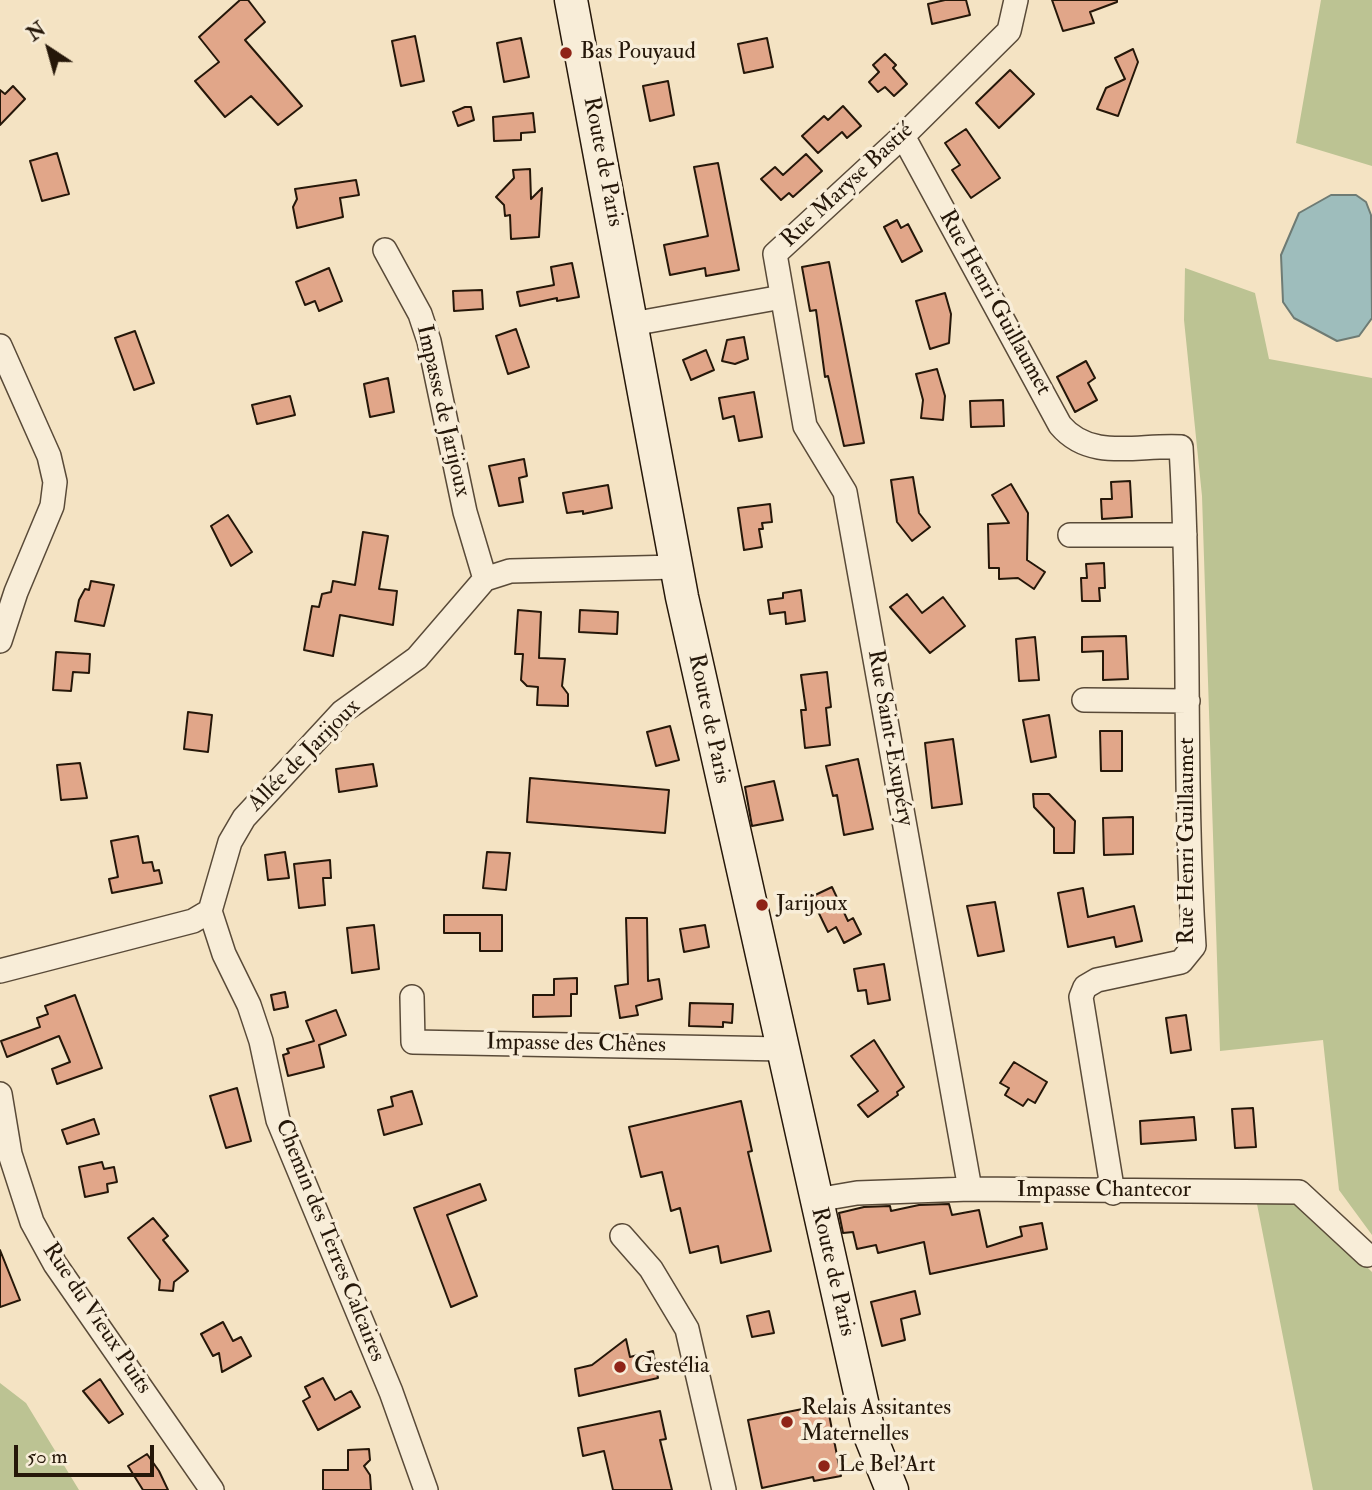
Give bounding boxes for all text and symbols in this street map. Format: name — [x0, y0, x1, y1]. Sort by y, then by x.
north arrow — [14, 14, 84, 84]
text: N — [23, 17, 51, 47]
place label: Bas Pouyaud — [580, 39, 696, 67]
marker: Bas Pouyaud — [558, 45, 574, 61]
street label: Route de Paris — [576, 95, 628, 229]
street label: Rue Maryse Bastié — [776, 118, 920, 254]
street label: Rue Henri Guillaumet — [932, 206, 1056, 400]
street label: Impasse de Jarijoux — [409, 322, 475, 500]
street label: Rue Saint-Exupéry — [860, 648, 918, 828]
street label: Route de Paris — [681, 652, 735, 786]
street label: Allée de Jarijoux — [243, 694, 367, 818]
street label: Rue Henri Guillaumet — [1174, 737, 1202, 945]
place label: Jarijoux — [776, 891, 847, 919]
marker: Jarijoux — [754, 897, 770, 913]
street label: Impasse des Chênes — [486, 1030, 666, 1060]
street label: Chemin des Terres Calcaires — [268, 1116, 390, 1366]
street label: Impasse Chantecor — [1017, 1177, 1191, 1205]
street label: Route de Paris — [804, 1205, 860, 1339]
street label: Rue du Vieux Puits — [35, 1238, 157, 1400]
place label: Gestélia — [634, 1353, 709, 1381]
marker: Gestélia — [612, 1359, 628, 1375]
place label: Relais Assitantes Maternelles — [801, 1395, 951, 1449]
marker: Relais Assitantes Maternelles — [779, 1414, 795, 1430]
scale bar — [18, 1430, 158, 1474]
text: 50 m — [27, 1443, 68, 1470]
place label: Le Bel'Art — [838, 1452, 935, 1480]
marker: Le Bel'Art — [816, 1458, 832, 1474]

